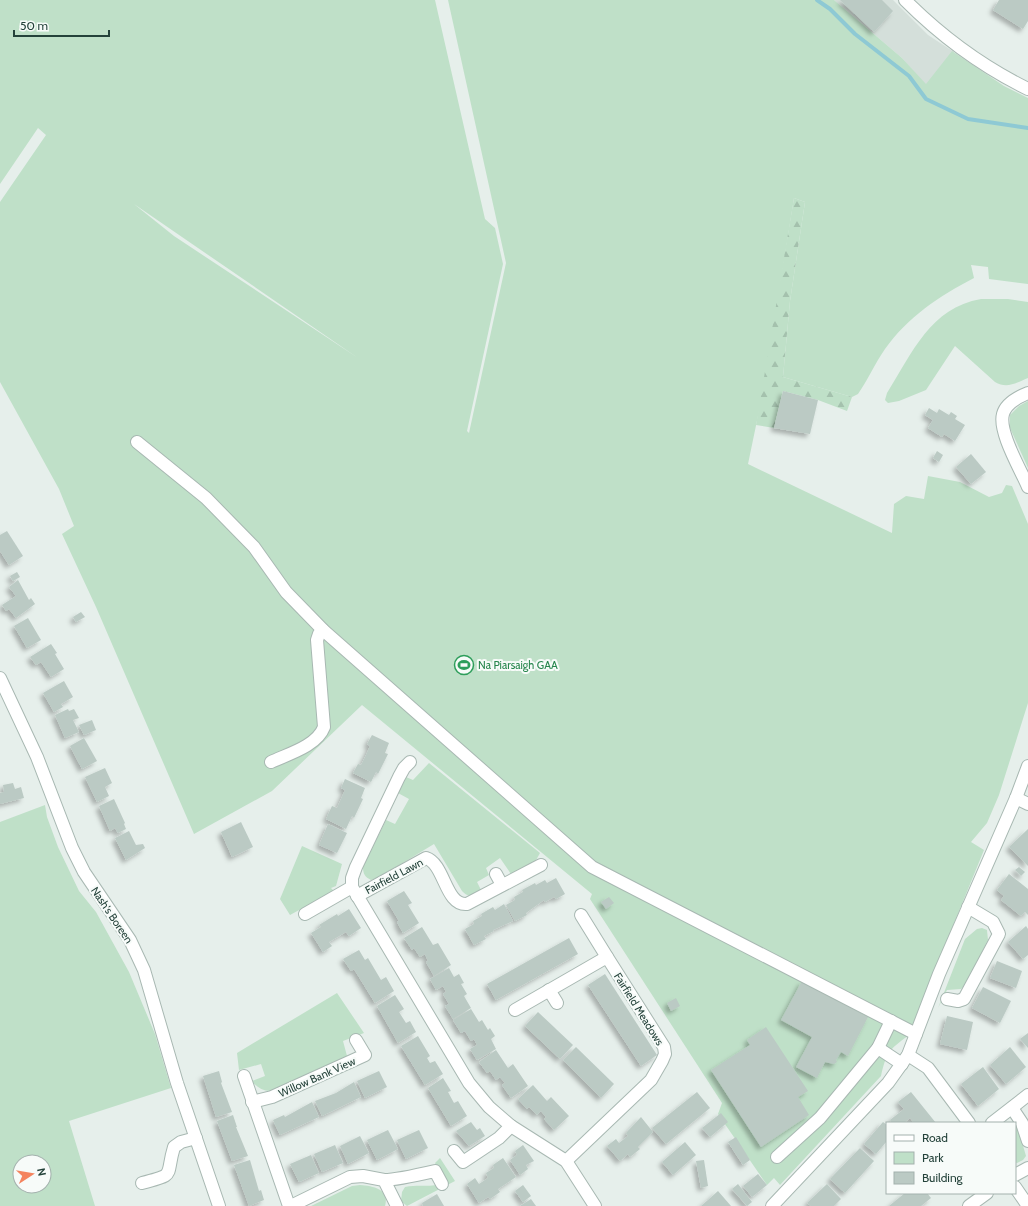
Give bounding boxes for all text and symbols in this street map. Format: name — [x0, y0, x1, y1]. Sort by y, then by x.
scale bar — [14, 12, 109, 38]
text: 50 m — [20, 18, 48, 33]
sports icon: Na Piarsaigh GAA — [453, 654, 475, 676]
place label: Na Piarsaigh GAA — [478, 658, 558, 672]
street label: Fairfield Lawn — [363, 855, 425, 897]
street label: Nash's Boreen — [88, 884, 136, 946]
street label: Fairfield Meadows — [611, 970, 667, 1048]
street label: Willow Bank View — [276, 1054, 358, 1100]
legend — [886, 1122, 1016, 1194]
text: Road — [922, 1130, 948, 1145]
text: Park — [922, 1150, 944, 1165]
north arrow — [12, 1154, 52, 1194]
text: N — [34, 1167, 49, 1177]
text: Building — [922, 1170, 964, 1185]

